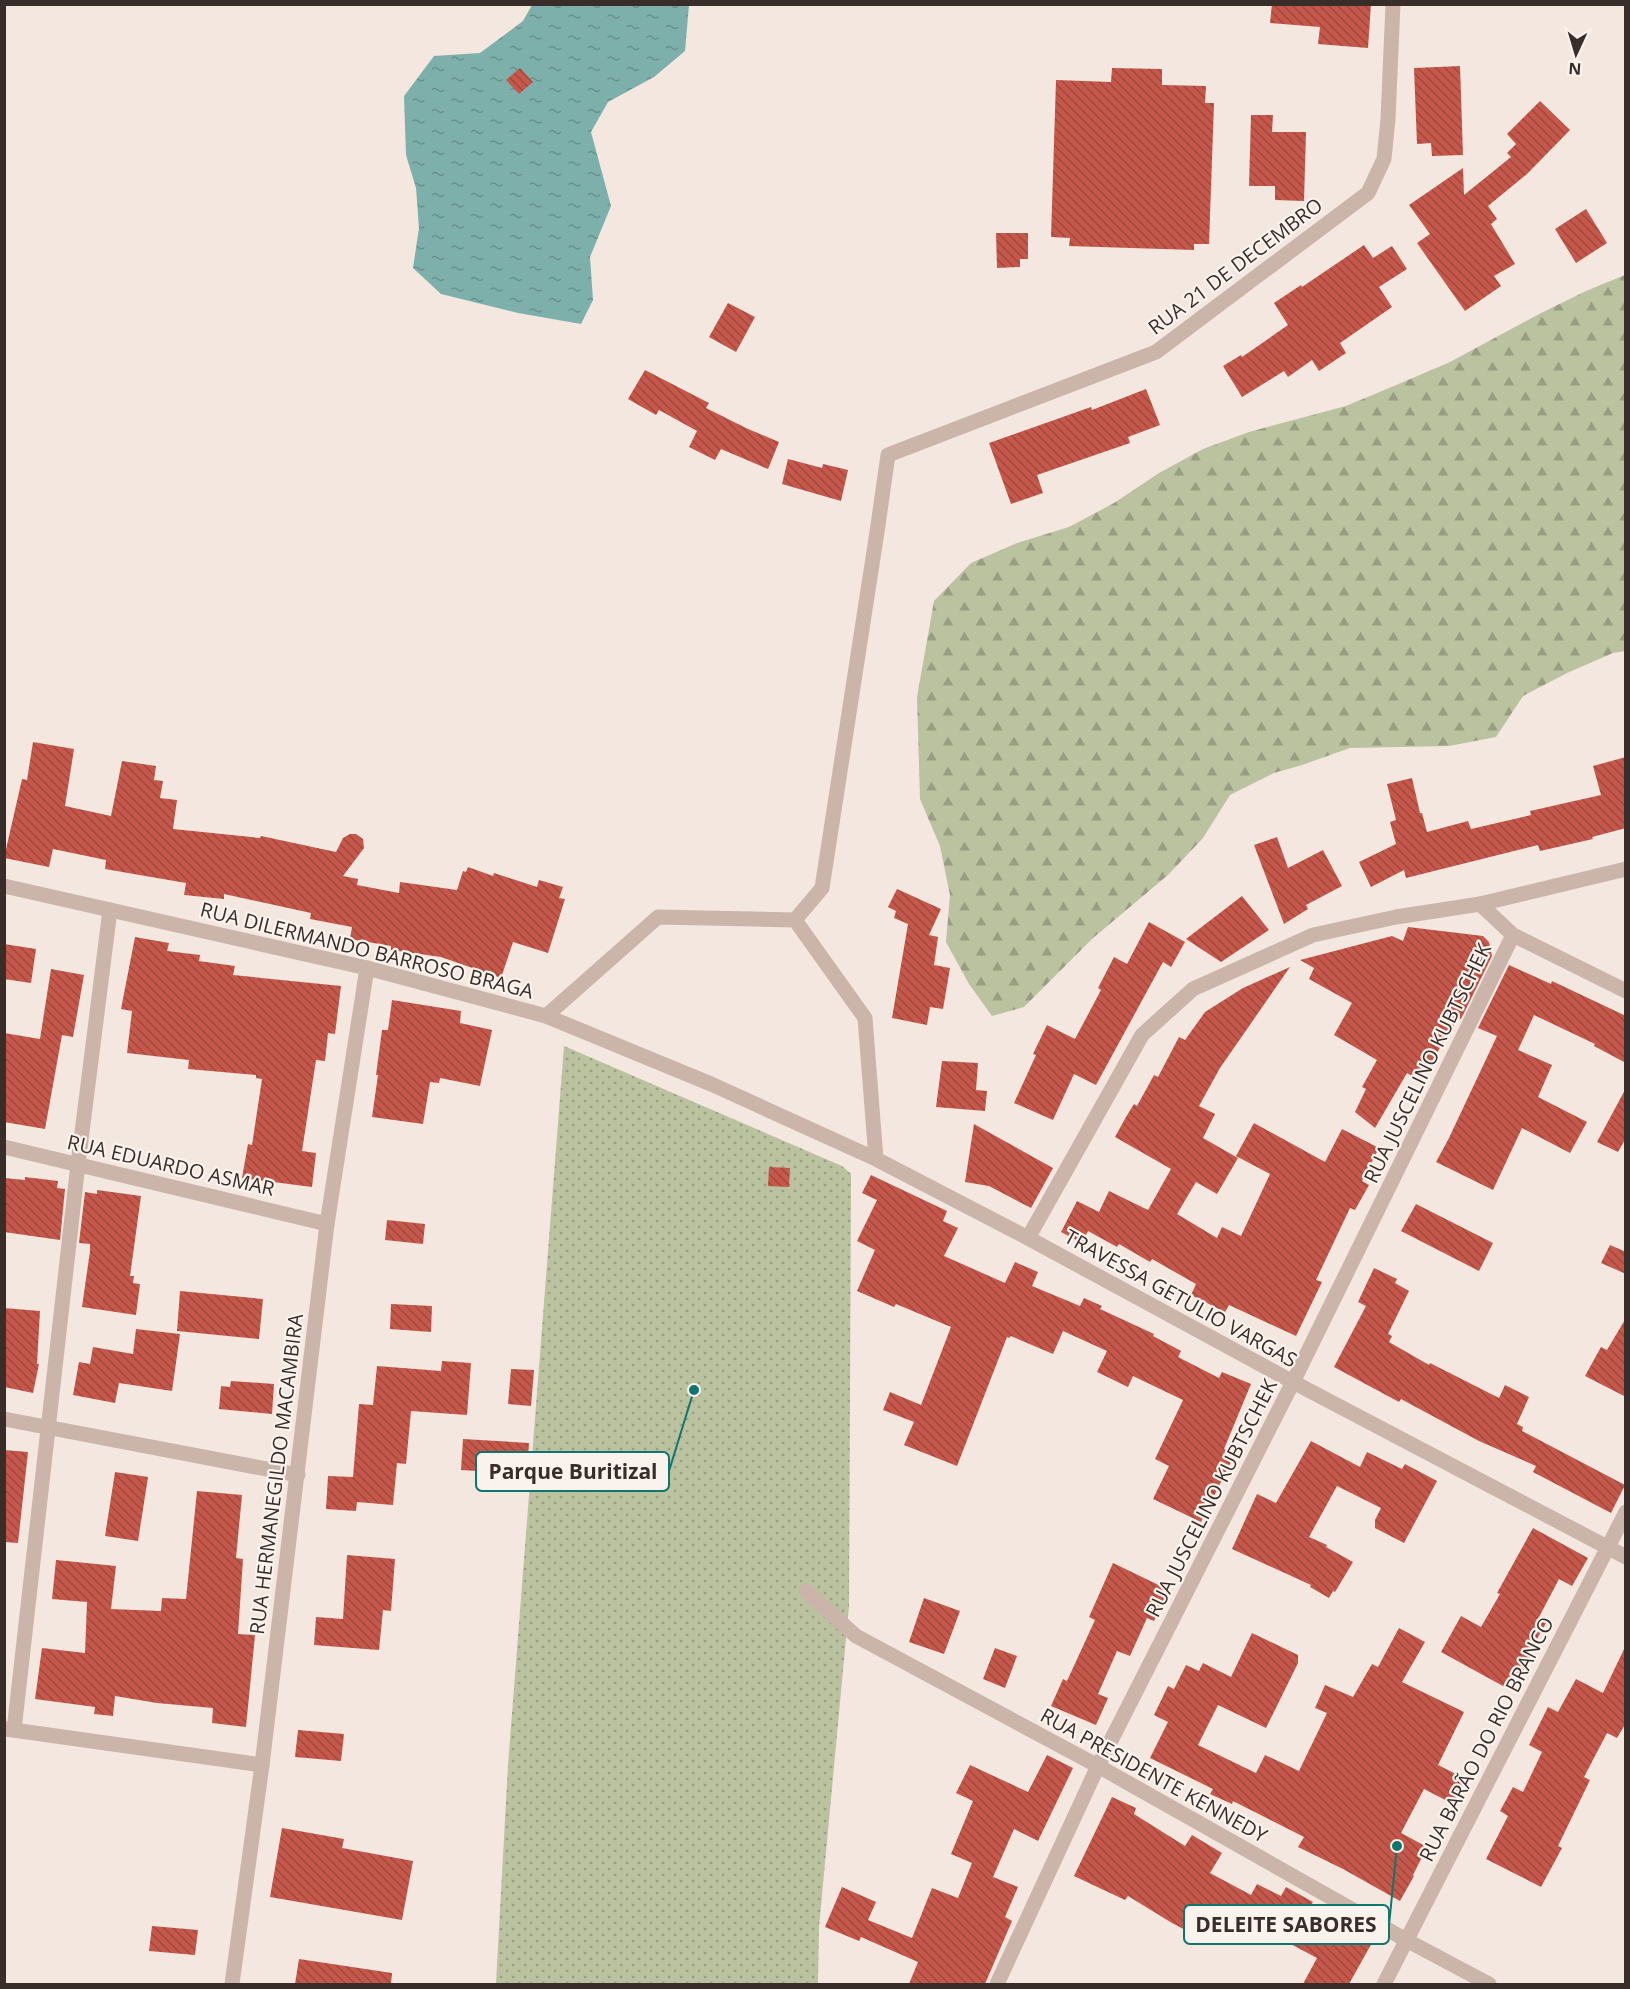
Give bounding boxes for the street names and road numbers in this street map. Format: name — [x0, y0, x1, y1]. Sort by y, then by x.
street label: RUA 21 DE DECEMBRO — [1142, 191, 1328, 341]
street label: RUA DILERMANDO BARROSO BRAGA — [198, 895, 537, 1005]
street label: RUA JUSCELINO KUBTSCHEK — [1357, 938, 1497, 1187]
street label: RUA EDUARDO ASMAR — [65, 1128, 278, 1202]
street label: TRAVESSA GETULIO VARGAS — [1060, 1223, 1302, 1373]
street label: RUA HERMANEGILDO MACAMBIRA — [243, 1312, 309, 1636]
street label: RUA JUSCELINO KUBTSCHEK — [1139, 1374, 1283, 1622]
street label: RUA BARÃO DO RIO BRANCO — [1412, 1612, 1560, 1866]
street label: RUA PRESIDENTE KENNEDY — [1036, 1701, 1273, 1849]

